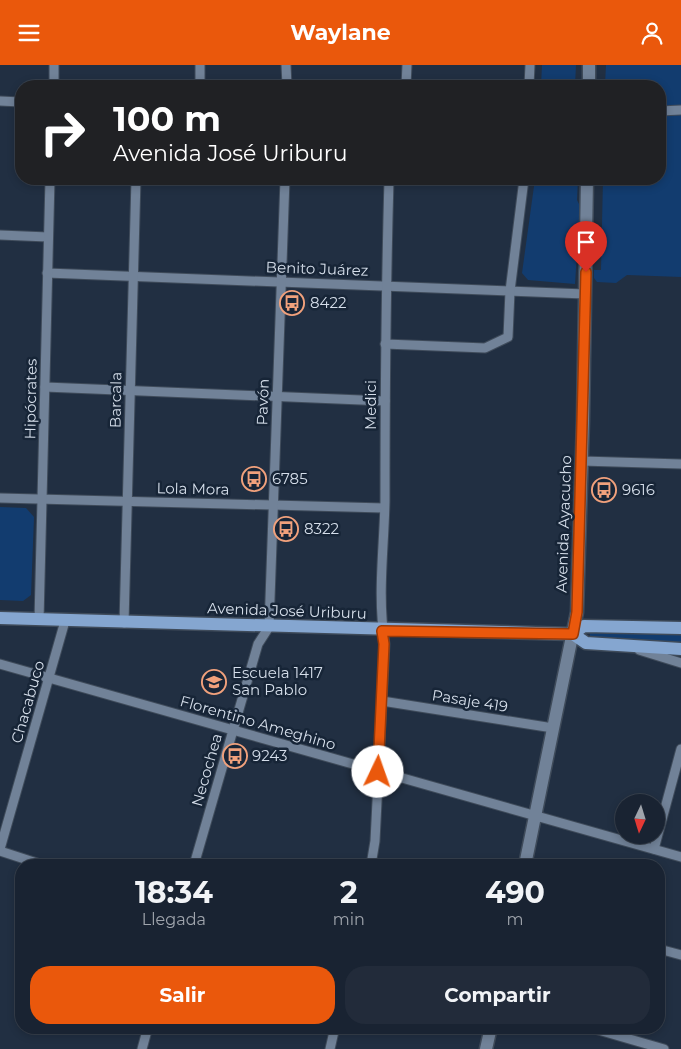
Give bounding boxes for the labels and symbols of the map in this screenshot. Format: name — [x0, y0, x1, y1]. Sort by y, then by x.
pin — [565, 221, 607, 272]
street label: Benito Juárez — [265, 257, 369, 280]
bus stop icon: 8422 — [279, 290, 305, 316]
place label: 8422 — [310, 293, 347, 312]
street label: Hipócrates — [20, 358, 41, 440]
street label: Barcala — [106, 372, 125, 428]
street label: Pavón — [252, 378, 273, 426]
street label: Medici — [361, 380, 380, 430]
street label: Avenida Ayacucho — [552, 455, 575, 593]
bus stop icon: 6785 — [241, 466, 267, 492]
place label: 6785 — [272, 469, 308, 488]
bus stop icon: 9616 — [591, 477, 617, 503]
street label: Lola Mora — [156, 478, 230, 499]
place label: 9616 — [622, 480, 655, 499]
bus stop icon: 8322 — [273, 516, 299, 542]
place label: 8322 — [304, 519, 339, 538]
street label: Avenida José Uriburu — [207, 598, 367, 623]
street label: Chacabuco — [7, 658, 48, 745]
place label: Escuela 1417 San Pablo — [232, 663, 323, 699]
school or university icon: Escuela 1417 San Pablo — [201, 669, 227, 695]
street label: Pasaje 419 — [431, 685, 509, 716]
street label: Florentino Ameghino — [178, 691, 338, 754]
street label: Necochea — [187, 731, 226, 809]
bus stop icon: 9243 — [222, 743, 248, 769]
position arrow — [351, 745, 403, 797]
place label: 9243 — [252, 746, 287, 765]
north arrow — [615, 794, 665, 844]

